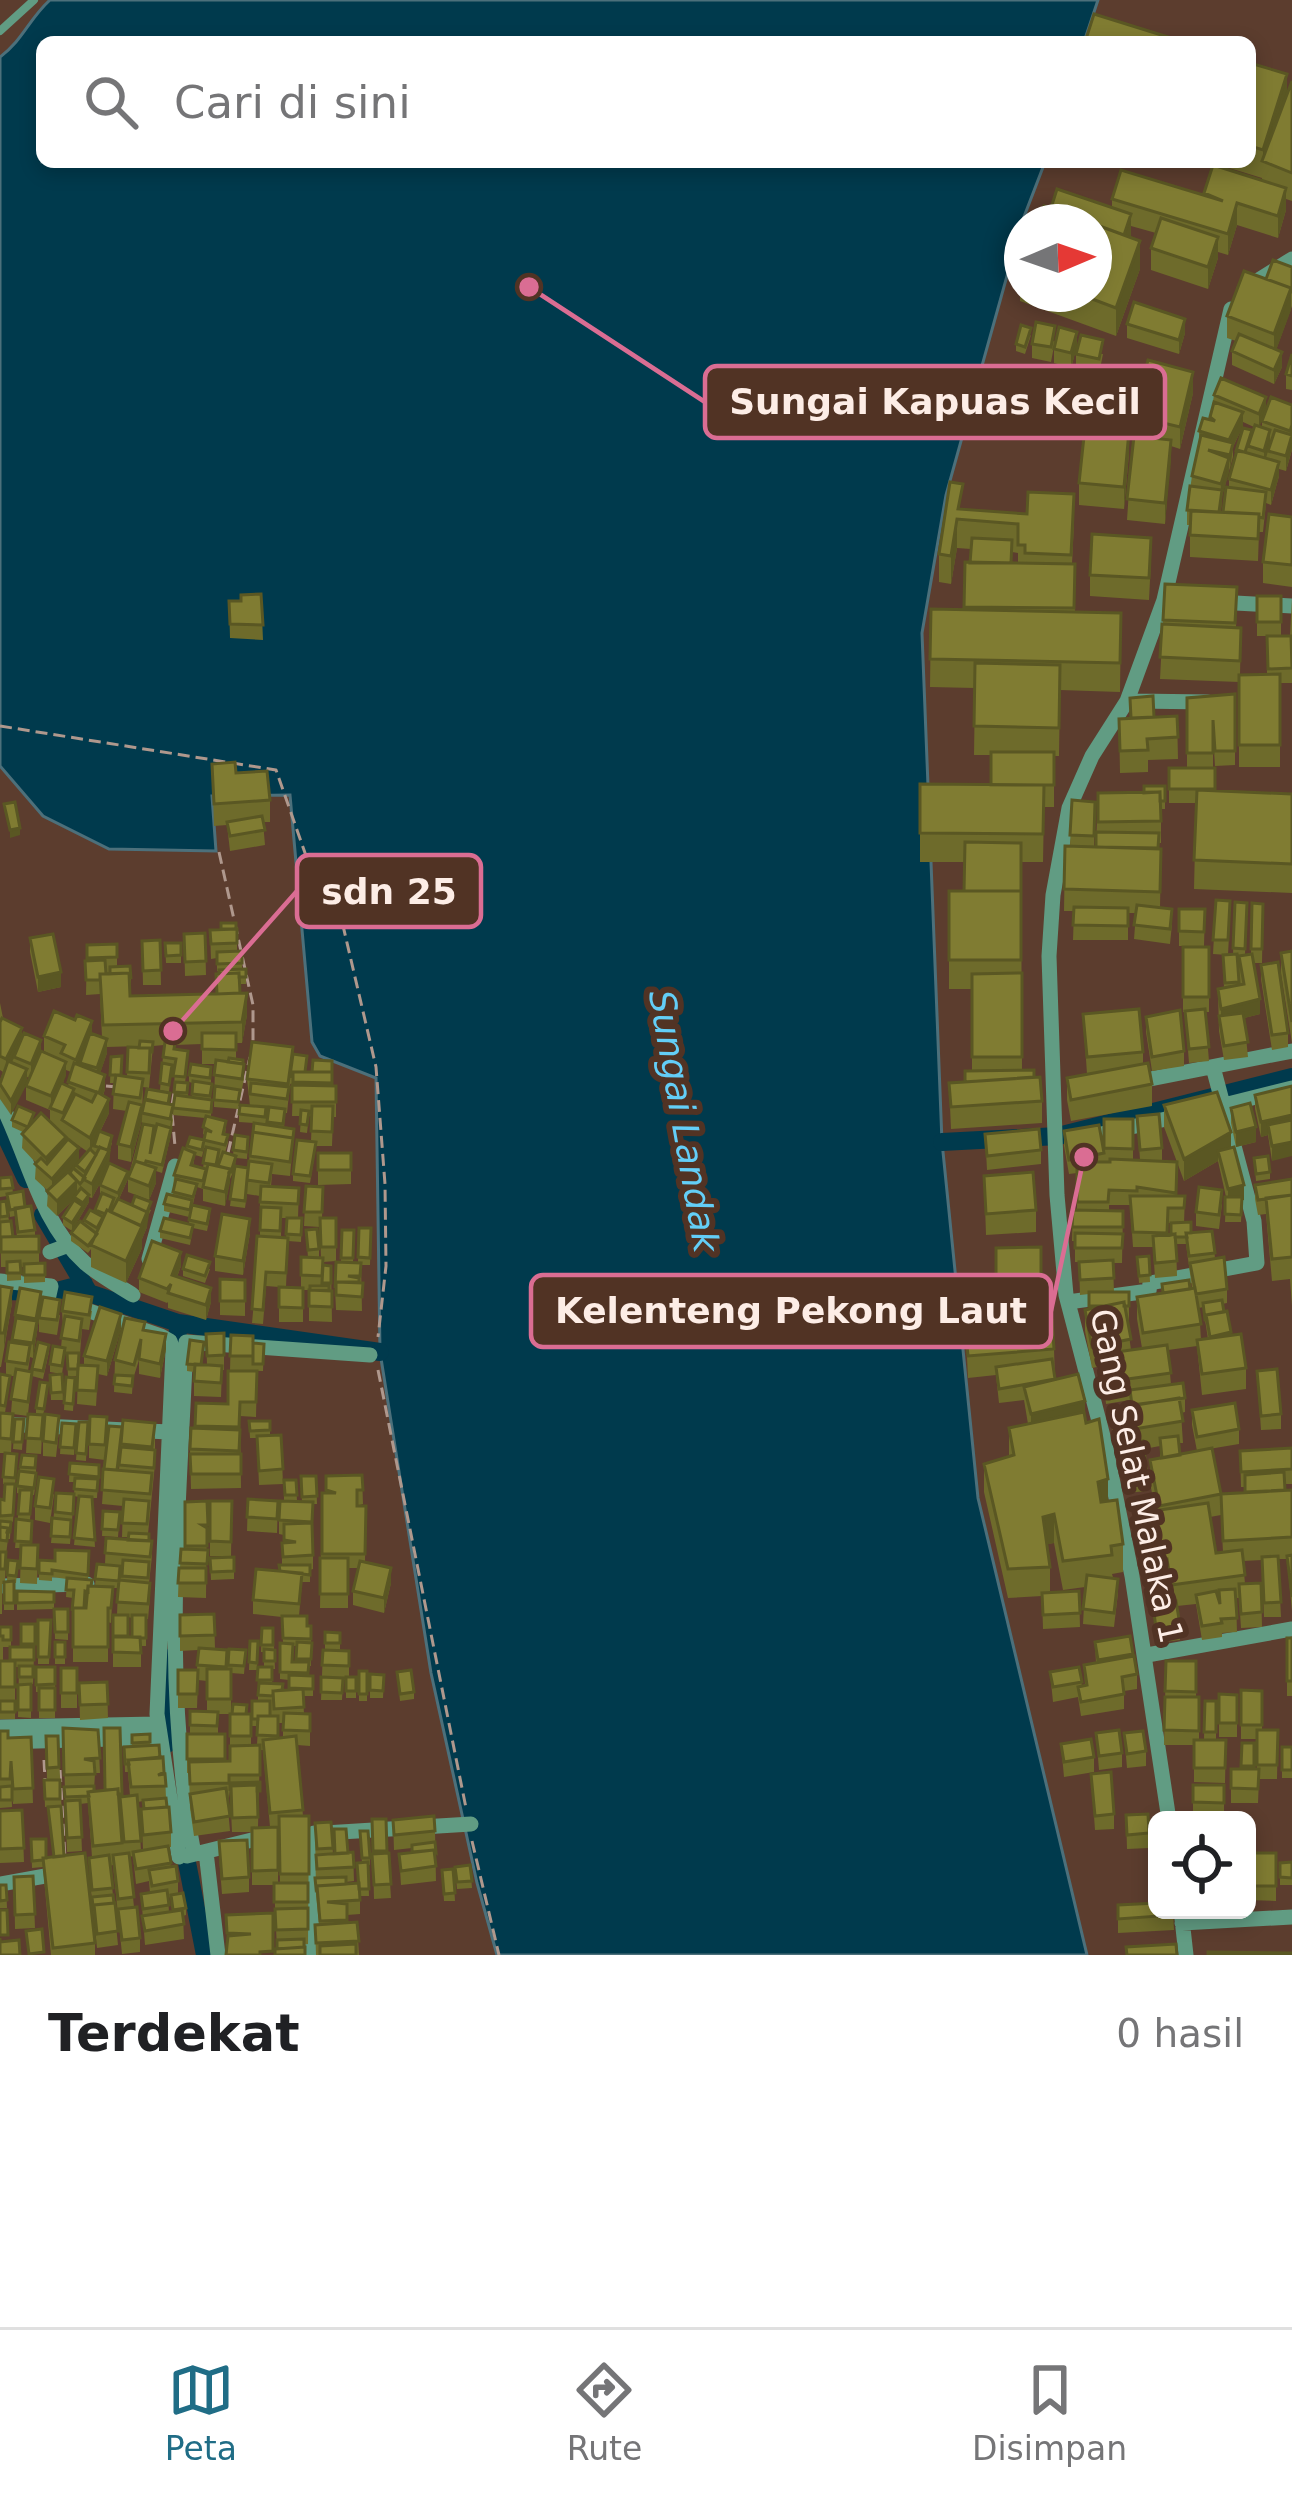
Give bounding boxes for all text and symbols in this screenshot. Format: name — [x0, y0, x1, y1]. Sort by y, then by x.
search box — [36, 36, 1256, 168]
icon: search — [78, 69, 144, 135]
text: Cari di sini — [174, 76, 411, 129]
north arrow — [1004, 204, 1112, 312]
callout: Sungai Kapuas Kecil — [705, 366, 1165, 438]
text: Sungai Kapuas Kecil — [729, 381, 1141, 422]
callout: sdn 25 — [297, 855, 481, 927]
text: sdn 25 — [321, 871, 457, 912]
water label: Sungai Landak — [641, 987, 728, 1257]
callout: Kelenteng Pekong Laut — [531, 1275, 1051, 1347]
text: Kelenteng Pekong Laut — [555, 1290, 1027, 1331]
street label: Gang Selat Malaka 1 — [1083, 1305, 1191, 1647]
map controls — [1148, 1811, 1256, 1919]
button: locate — [1148, 1811, 1256, 1919]
text: Terdekat — [48, 2004, 300, 2063]
text: 0 hasil — [1116, 2011, 1244, 2056]
tab: Peta — [165, 2357, 237, 2468]
tab: Rute — [567, 2357, 642, 2468]
tab: Disimpan — [972, 2357, 1127, 2468]

